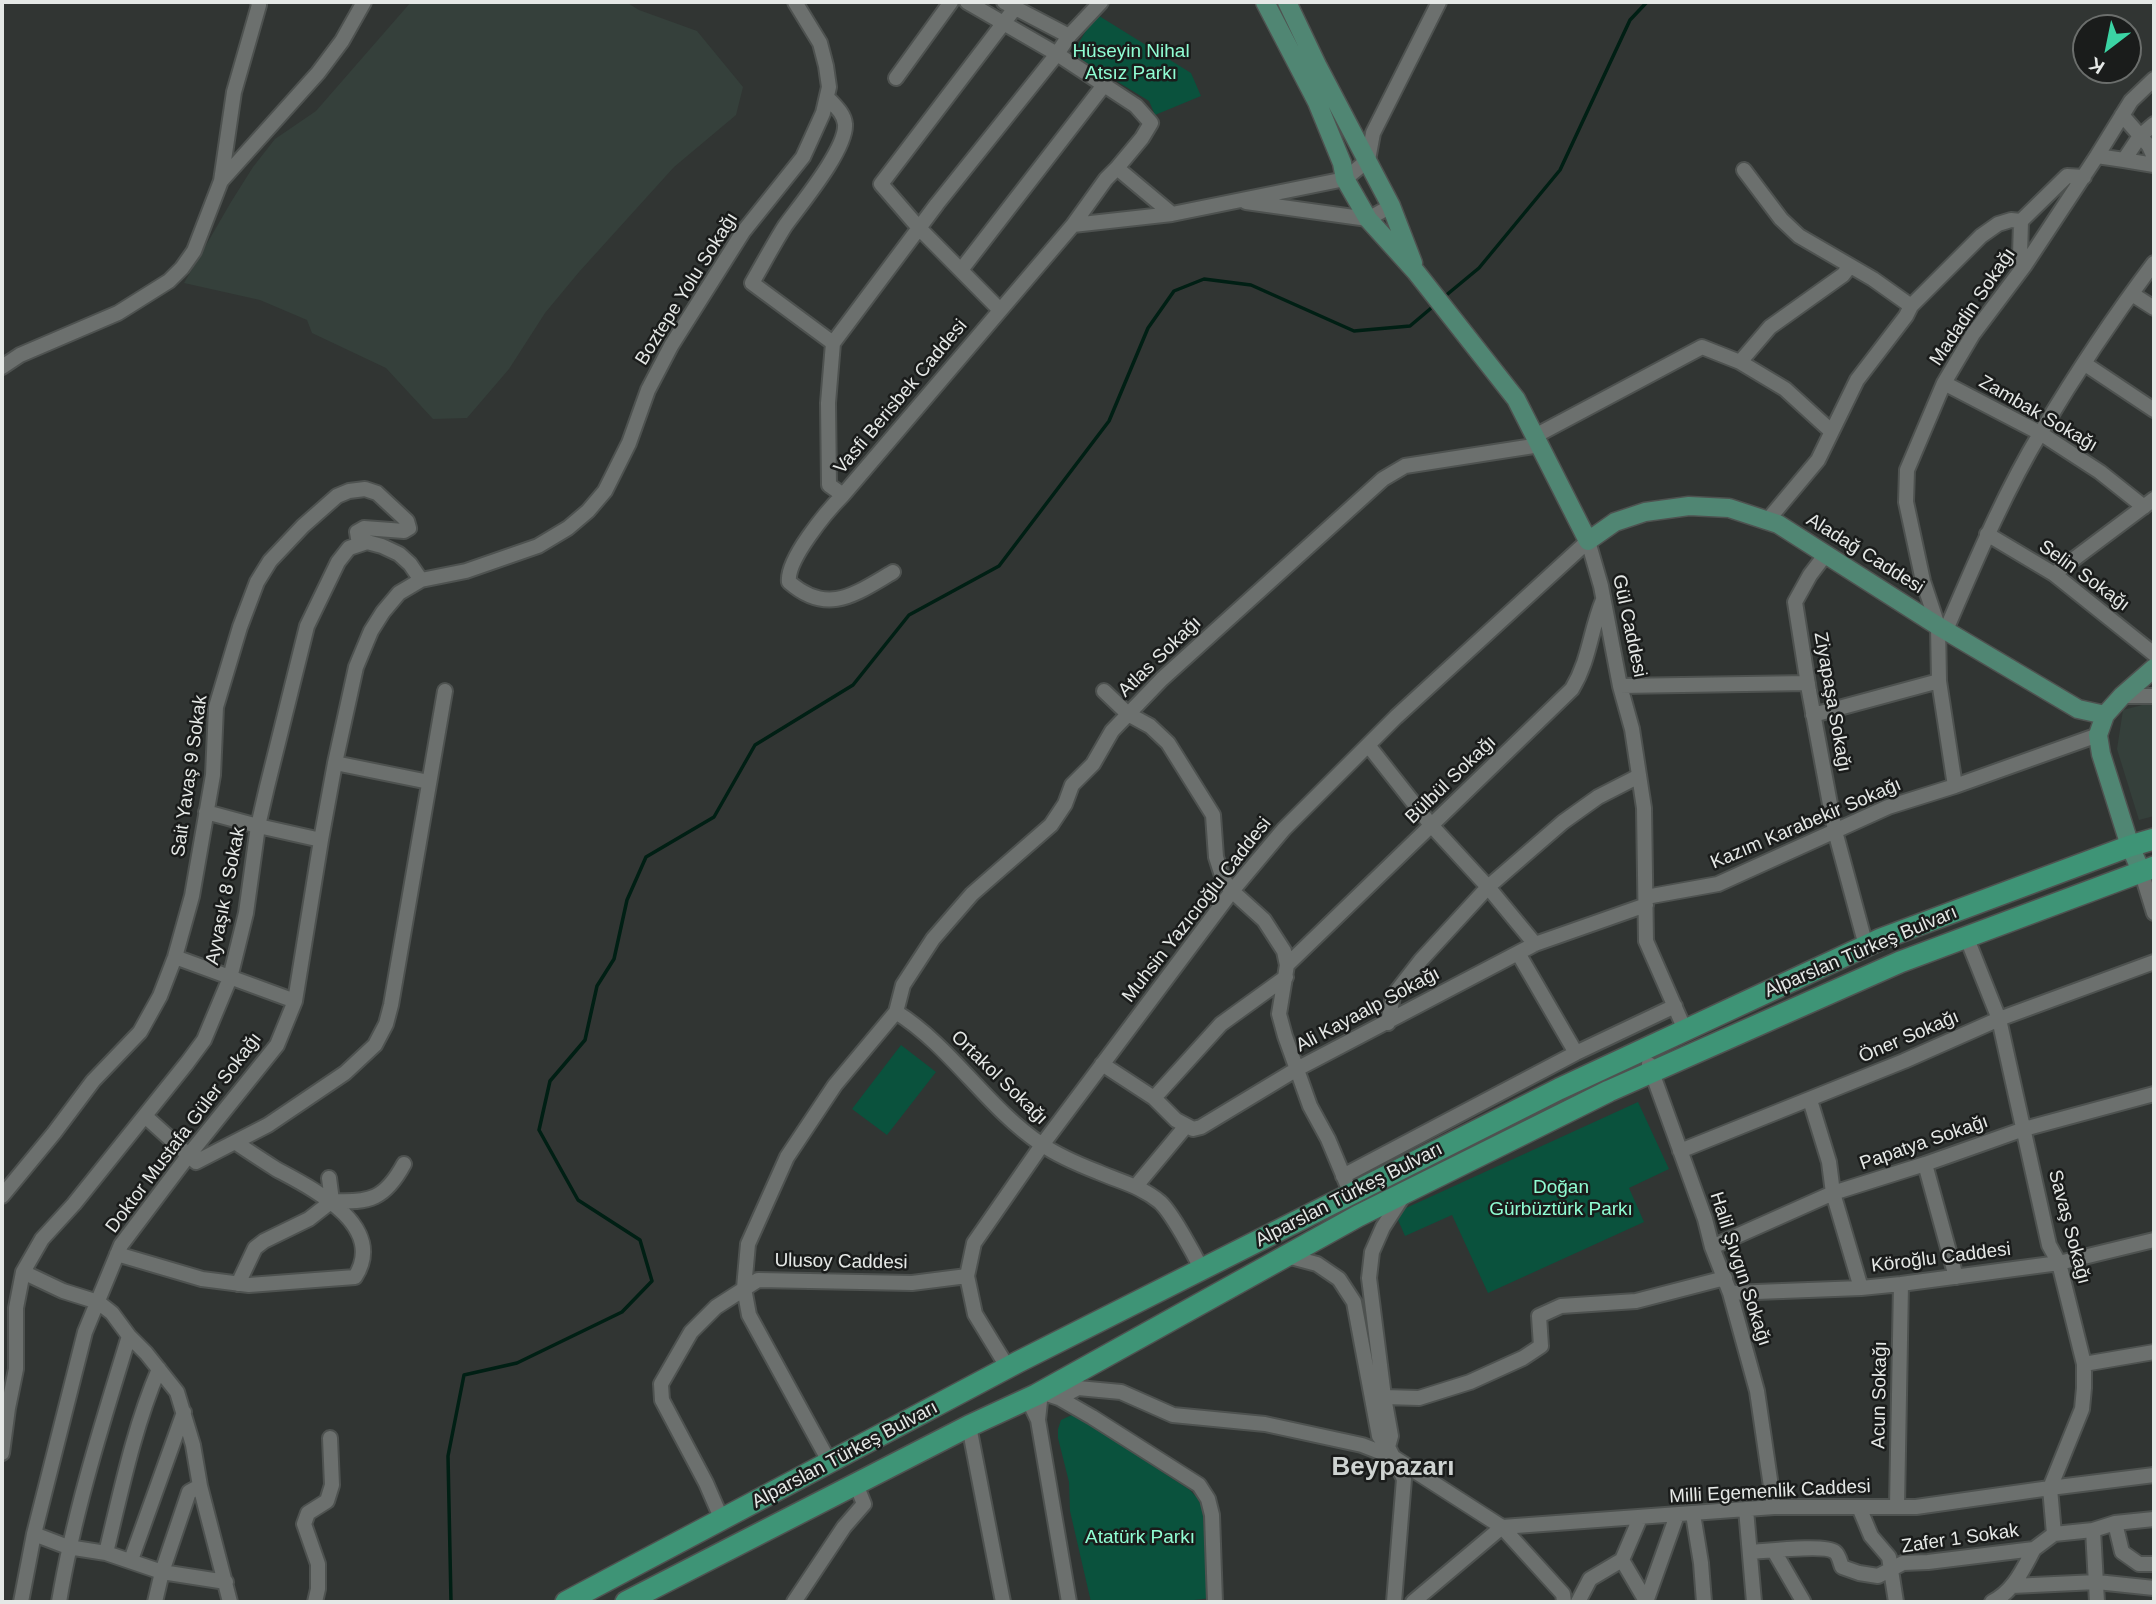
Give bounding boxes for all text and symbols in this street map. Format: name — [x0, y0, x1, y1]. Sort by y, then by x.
north arrow — [2072, 14, 2142, 84]
park label: Hüseyin Nihal Atsız Parkı — [1072, 41, 1190, 85]
text: K — [2085, 53, 2108, 78]
street label: Boztepe Yolu Sokağı — [631, 208, 743, 370]
street label: Madadin Sokağı — [1925, 244, 2021, 370]
street label: Vasfi Berisbek Caddesi — [830, 315, 972, 479]
street label: Zambak Sokağı — [1975, 371, 2101, 457]
street label: Aladağ Caddesi — [1802, 509, 1928, 599]
street label: Selin Sokağı — [2034, 535, 2134, 617]
street label: Gül Caddesi — [1607, 572, 1651, 680]
street label: Atlas Sokağı — [1114, 612, 1206, 702]
street label: Ziyapaşa Sokağı — [1808, 630, 1856, 774]
street label: Sait Yavaş 9 Sokak — [167, 694, 213, 858]
street label: Bülbül Sokağı — [1401, 731, 1501, 829]
street label: Kazım Karabekir Sokağı — [1707, 773, 1905, 875]
street label: Muhsin Yazıcıoğlu Caddesi — [1118, 813, 1276, 1007]
street label: Ayvaşık 8 Sokak — [201, 825, 251, 967]
street label: Alparslan Türkeş Bulvarı — [1761, 901, 1961, 1003]
street label: Ali Kayaalp Sokağı — [1292, 962, 1444, 1058]
street label: Öner Sokağı — [1855, 1006, 1963, 1068]
street label: Ortakol Sokağı — [946, 1026, 1052, 1130]
street label: Doktor Mustafa Güler Sokağı — [101, 1028, 267, 1238]
street label: Papatya Sokağı — [1857, 1110, 1991, 1176]
street label: Alparslan Türkeş Bulvarı — [1252, 1138, 1446, 1252]
street label: Savaş Sokağı — [2043, 1167, 2095, 1287]
park label: Doğan Gürbüztürk Parkı — [1489, 1177, 1633, 1221]
street label: Halil Şıvgın Sokağı — [1704, 1189, 1776, 1349]
street label: Köroğlu Caddesi — [1870, 1238, 2012, 1278]
street label: Ulusoy Caddesi — [774, 1249, 908, 1275]
street label: Acun Sokağı — [1868, 1341, 1892, 1449]
street label: Alparslan Türkeş Bulvarı — [748, 1396, 942, 1514]
district label: Beypazarı — [1332, 1452, 1454, 1484]
street label: Milli Egemenlik Caddesi — [1669, 1475, 1871, 1509]
street label: Zafer 1 Sokak — [1900, 1519, 2020, 1559]
park label: Atatürk Parkı — [1085, 1527, 1195, 1549]

